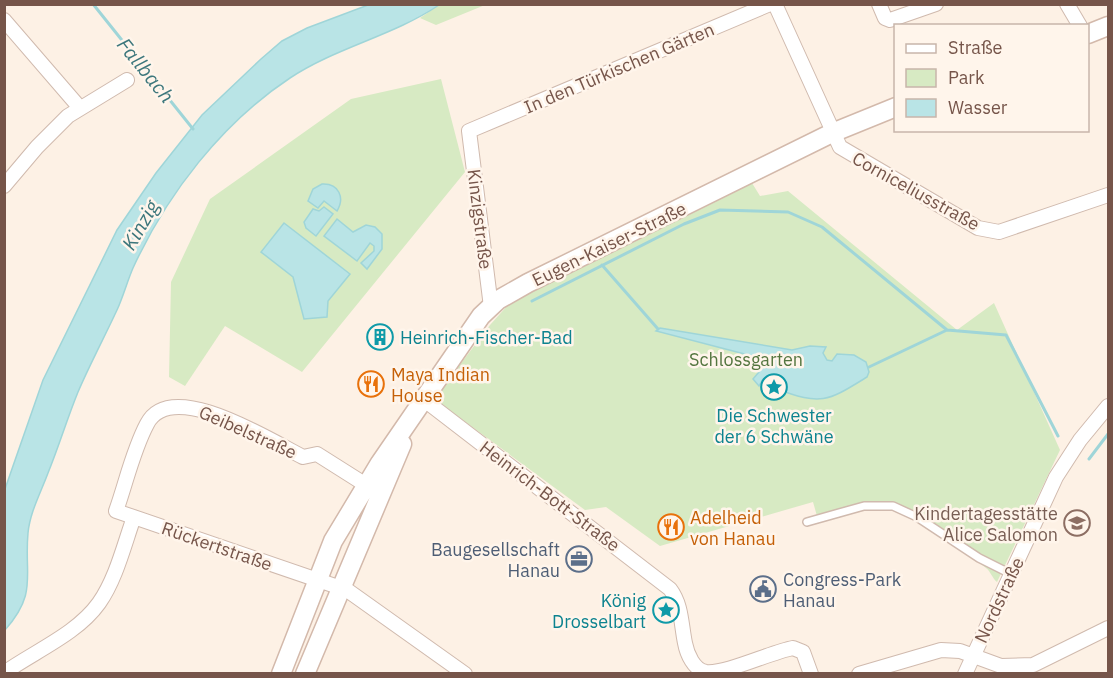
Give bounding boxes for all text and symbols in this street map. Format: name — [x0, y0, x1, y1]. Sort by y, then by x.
street label: In den Türkischen Gärten — [521, 18, 717, 118]
legend — [894, 24, 1089, 132]
water label: Fallbach — [111, 32, 181, 108]
text: Straße — [948, 36, 1002, 59]
text: Park — [948, 66, 985, 89]
text: Wasser — [948, 96, 1008, 119]
street label: Corniceliusstraße — [848, 146, 984, 236]
street label: Kinzigstraße — [462, 167, 498, 271]
water label: Kinzig — [115, 194, 165, 255]
street label: Eugen-Kaiser-Straße — [528, 197, 690, 291]
building icon: Heinrich-Fischer-Bad — [365, 322, 395, 352]
place label: Heinrich-Fischer-Bad — [400, 326, 573, 349]
park label: Schlossgarten — [689, 348, 803, 371]
place label: Maya Indian House — [391, 363, 490, 407]
restaurant icon: Maya Indian House — [356, 369, 386, 399]
place icon: Die Schwester der 6 Schwäne — [759, 372, 789, 402]
street label: Geibelstraße — [196, 400, 301, 464]
place label: Die Schwester der 6 Schwäne — [714, 404, 834, 448]
street label: Heinrich-Bott-Straße — [475, 436, 625, 556]
place label: Kindertagesstätte Alice Salomon — [914, 502, 1058, 546]
place label: Adelheid von Hanau — [690, 506, 776, 550]
school or university icon: Kindertagesstätte Alice Salomon — [1062, 508, 1092, 538]
restaurant icon: Adelheid von Hanau — [656, 512, 686, 542]
street label: Rückertstraße — [159, 516, 275, 576]
place label: Baugesellschaft Hanau — [431, 538, 560, 582]
office icon: Baugesellschaft Hanau — [564, 544, 594, 574]
street label: Nordstraße — [969, 553, 1029, 647]
place label: Congress-Park Hanau — [783, 568, 902, 612]
public building icon: Congress-Park Hanau — [748, 574, 778, 604]
place label: König Drosselbart — [552, 589, 646, 633]
place icon: König Drosselbart — [651, 595, 681, 625]

